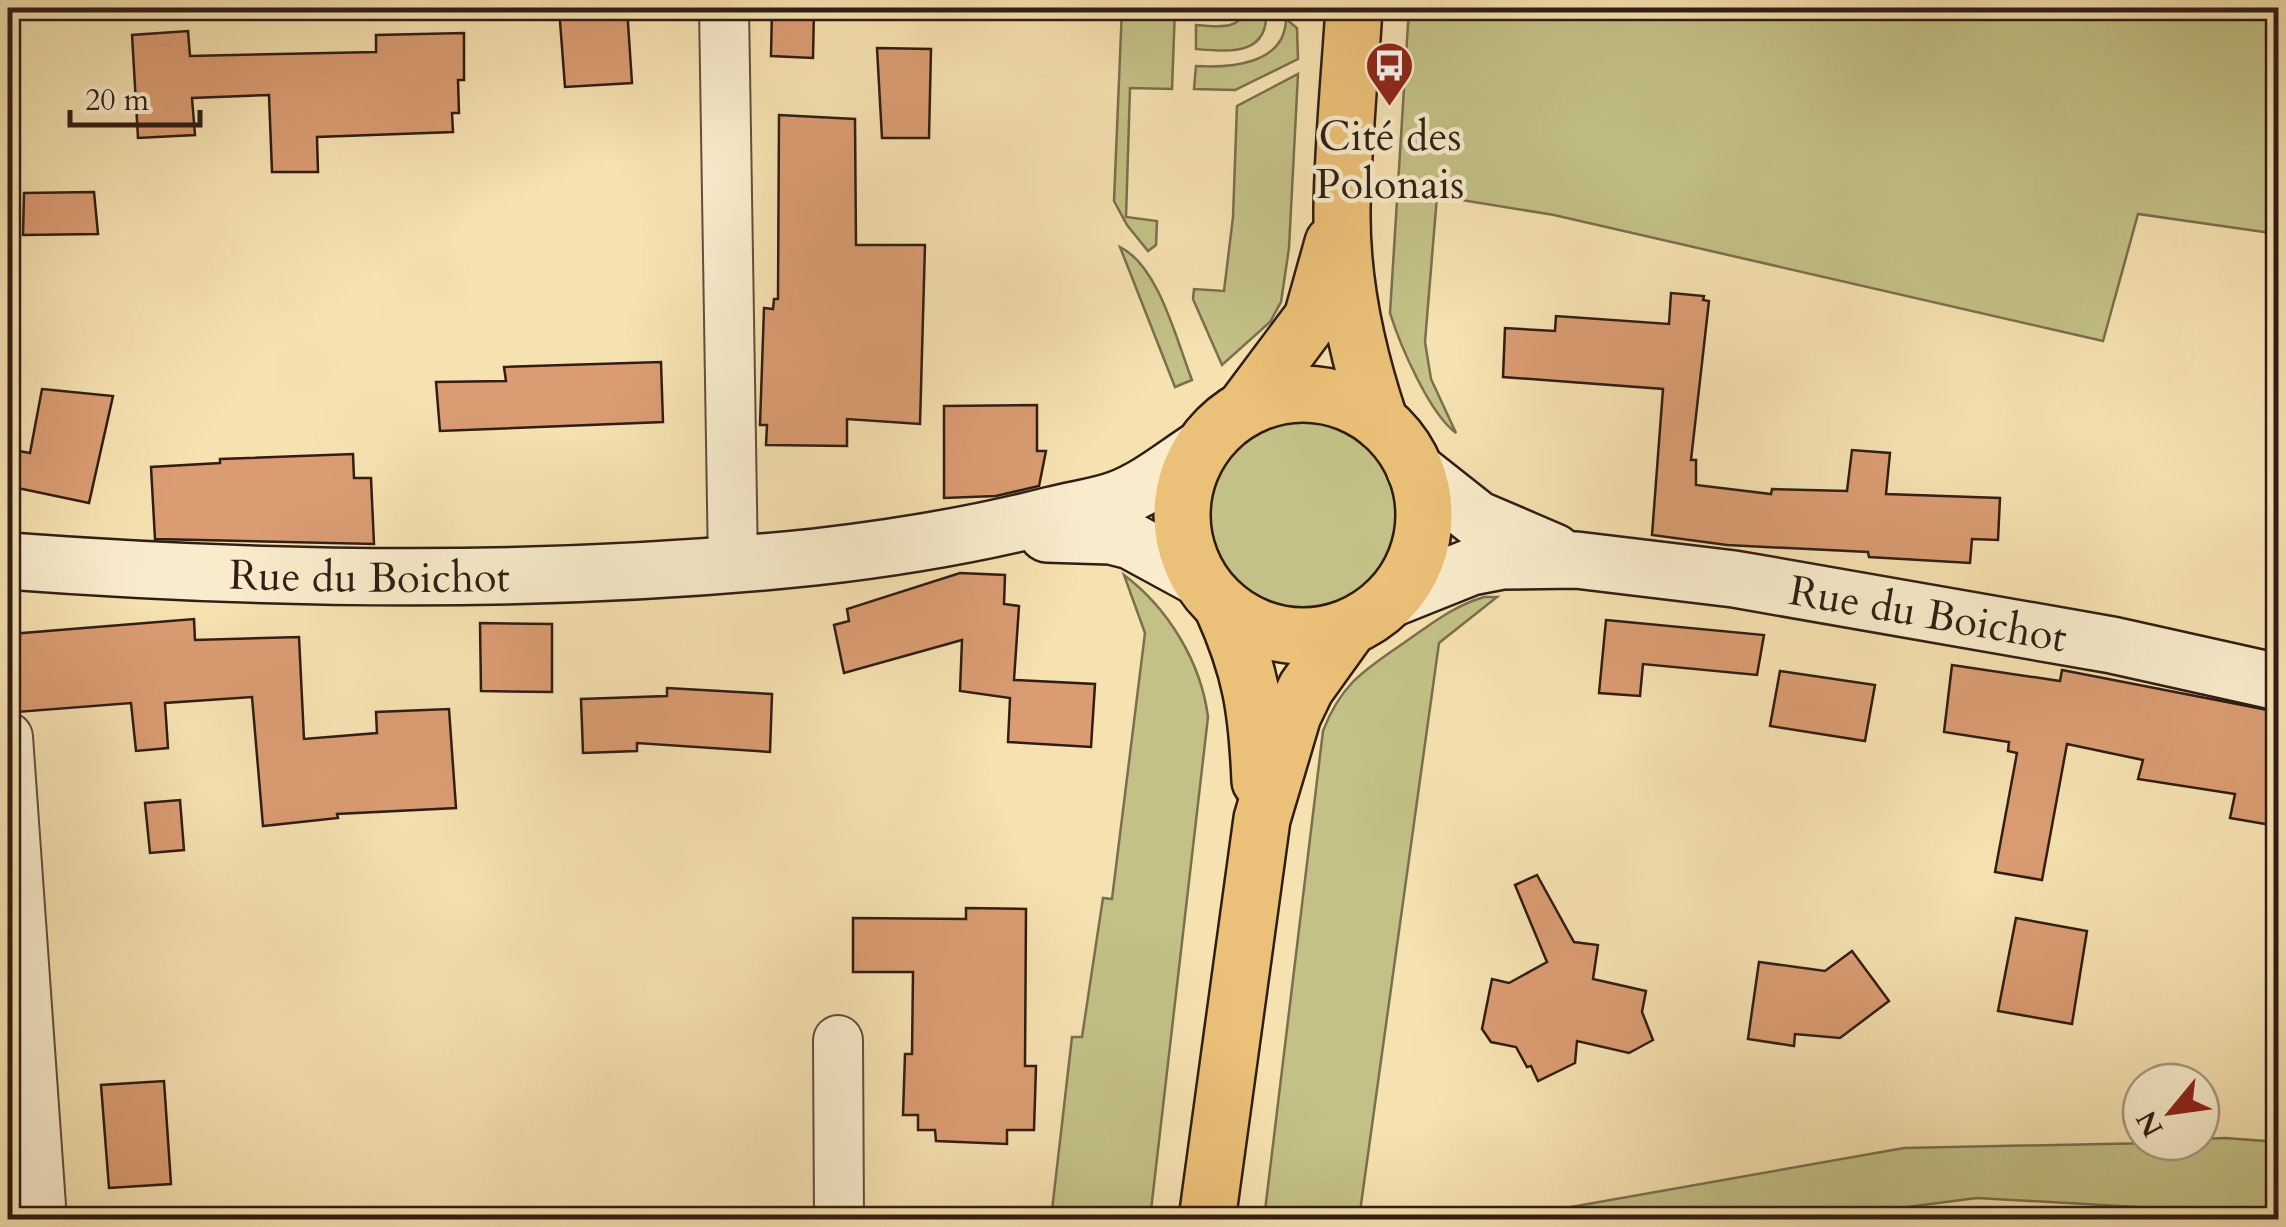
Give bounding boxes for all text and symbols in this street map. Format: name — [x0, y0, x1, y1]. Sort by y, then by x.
bus stop icon: Cité des Polonais — [1364, 40, 1416, 108]
scale bar — [70, 65, 200, 127]
text: 20 m — [85, 80, 150, 121]
place label: Cité des Polonais — [1316, 108, 1464, 213]
street label: Rue du Boichot — [228, 547, 510, 607]
street label: Rue du Boichot — [1785, 562, 2071, 667]
north arrow — [2121, 1062, 2221, 1162]
text: N — [2128, 1104, 2173, 1143]

